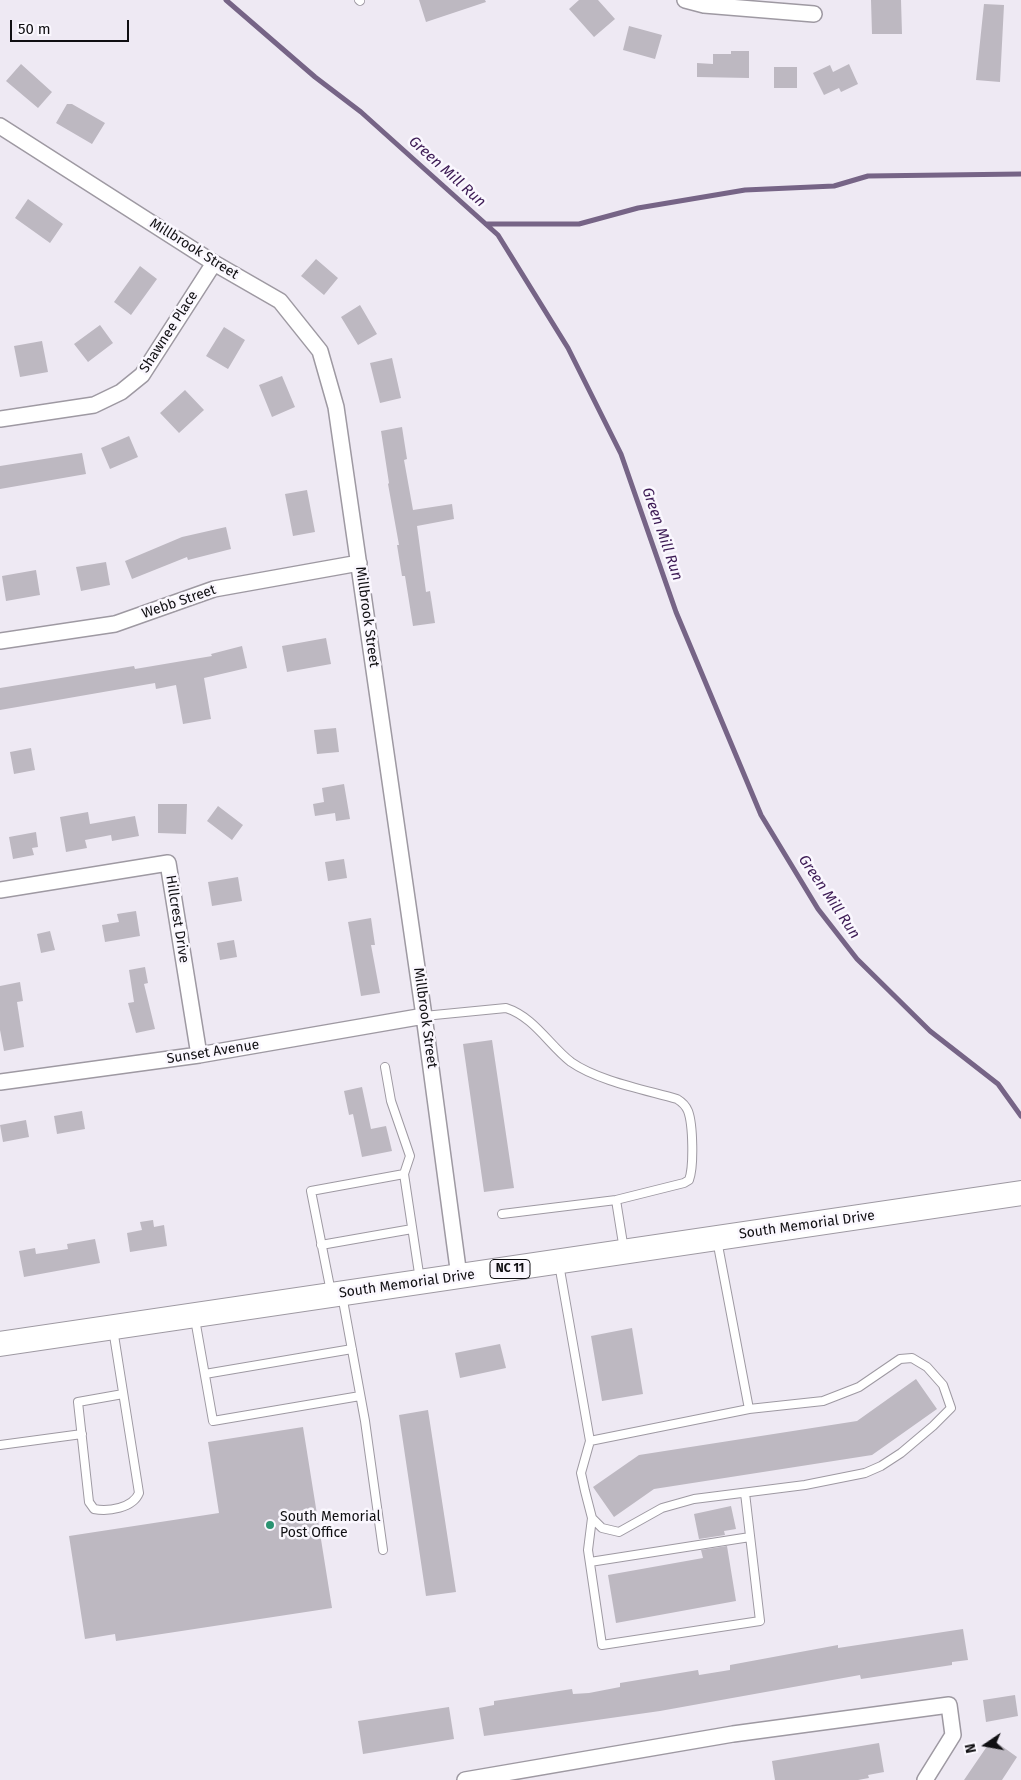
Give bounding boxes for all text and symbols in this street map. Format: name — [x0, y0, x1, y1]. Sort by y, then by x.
scale bar — [12, 10, 131, 42]
text: 50 m — [18, 20, 51, 38]
water label: Green Mill Run — [405, 133, 489, 211]
street label: Millbrook Street — [146, 215, 242, 283]
street label: Shawnee Place — [136, 288, 202, 376]
water label: Green Mill Run — [638, 485, 686, 583]
street label: Millbrook Street — [352, 566, 382, 668]
street label: Webb Street — [140, 581, 218, 623]
water label: Green Mill Run — [794, 852, 864, 942]
street label: Hillcrest Drive — [162, 874, 192, 964]
street label: Millbrook Street — [410, 967, 440, 1069]
street label: Sunset Avenue — [166, 1036, 260, 1068]
street label: South Memorial Drive — [738, 1207, 876, 1243]
road number: NC 11 — [490, 1260, 530, 1278]
street label: South Memorial Drive — [338, 1266, 476, 1302]
place label: South Memorial Post Office — [280, 1509, 381, 1541]
marker: South Memorial Post Office — [264, 1519, 276, 1531]
north arrow — [961, 1720, 1011, 1770]
text: N — [962, 1742, 980, 1755]

